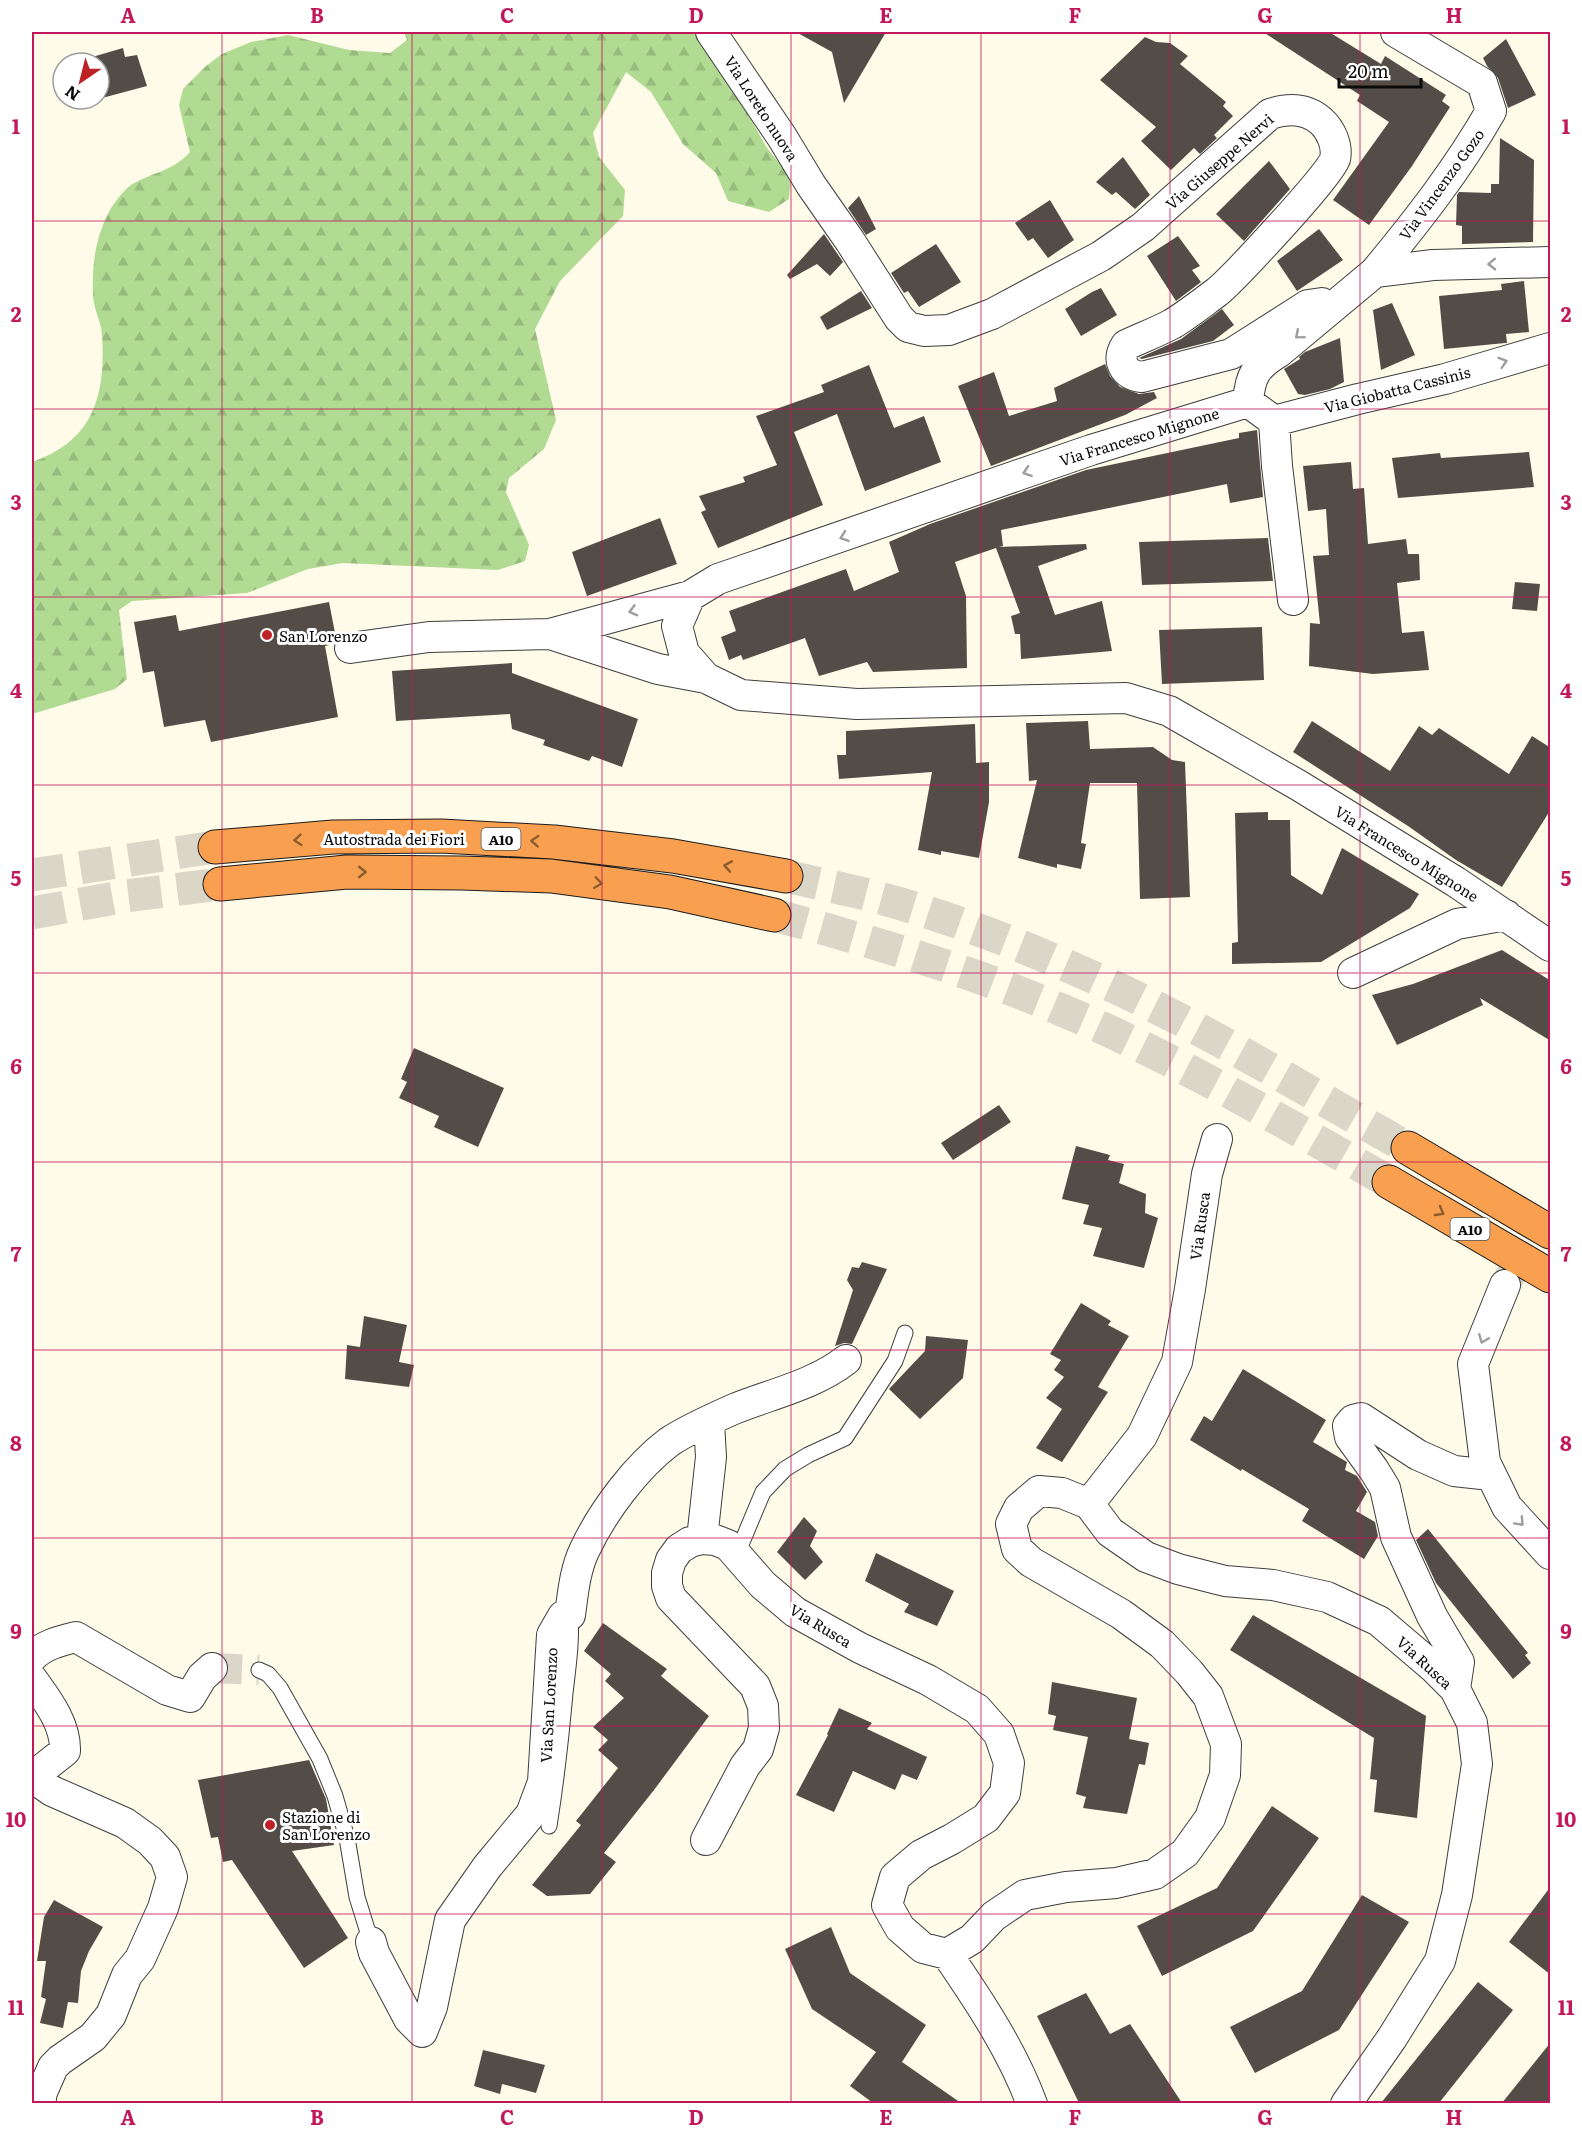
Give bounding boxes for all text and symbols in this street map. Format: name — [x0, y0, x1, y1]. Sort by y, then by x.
text: A — [120, 0, 136, 29]
text: B — [310, 0, 324, 29]
text: C — [500, 0, 514, 29]
text: D — [688, 0, 704, 29]
text: E — [879, 0, 893, 29]
text: F — [1069, 0, 1082, 29]
text: G — [1257, 0, 1273, 29]
text: H — [1446, 0, 1462, 29]
north arrow — [51, 51, 111, 111]
street label: Via Loreto nuova — [719, 51, 805, 166]
scale bar — [1339, 51, 1422, 89]
text: 20 m — [1348, 57, 1389, 84]
text: N — [59, 80, 84, 108]
street label: Via Giuseppe Nervi — [1160, 107, 1278, 215]
text: 1 — [12, 110, 20, 140]
text: 1 — [1562, 110, 1570, 140]
street label: Via Vincenzo Gozo — [1393, 123, 1489, 244]
one-way arrow — [1488, 258, 1497, 270]
text: 2 — [11, 298, 22, 328]
text: 2 — [1561, 298, 1572, 328]
one-way arrow — [1295, 328, 1306, 339]
one-way arrow — [1497, 357, 1508, 369]
street label: Via Giobatta Cassinis — [1322, 360, 1473, 418]
street label: Via Francesco Mignone — [1056, 401, 1222, 471]
one-way arrow — [1022, 465, 1033, 477]
text: 3 — [10, 486, 22, 516]
text: 3 — [1560, 486, 1572, 516]
one-way arrow — [839, 530, 850, 542]
one-way arrow — [628, 604, 639, 616]
place label: San Lorenzo — [279, 624, 368, 647]
marker: San Lorenzo — [260, 628, 274, 642]
text: 4 — [10, 674, 22, 704]
text: 4 — [1560, 674, 1572, 704]
street label: Via Francesco Mignone — [1330, 799, 1484, 907]
street label: Autostrada dei Fiori — [323, 827, 465, 850]
road number: A10 — [482, 828, 520, 850]
one-way arrow — [294, 833, 303, 846]
one-way arrow — [530, 834, 539, 847]
one-way arrow — [723, 860, 733, 873]
text: 5 — [11, 862, 22, 892]
text: 5 — [1561, 862, 1572, 892]
one-way arrow — [357, 866, 366, 878]
one-way arrow — [594, 876, 603, 888]
text: 6 — [10, 1050, 22, 1080]
text: 6 — [1560, 1050, 1572, 1080]
street label: Via Rusca — [1183, 1189, 1215, 1262]
one-way arrow — [1433, 1204, 1444, 1216]
road number: A10 — [1450, 1218, 1490, 1240]
text: 7 — [11, 1238, 22, 1268]
text: 7 — [1561, 1238, 1572, 1268]
one-way arrow — [1478, 1333, 1490, 1344]
text: 8 — [10, 1427, 22, 1457]
text: 8 — [1560, 1427, 1572, 1457]
one-way arrow — [1513, 1515, 1524, 1525]
street label: Via Rusca — [785, 1597, 857, 1653]
text: 9 — [10, 1615, 22, 1645]
text: 9 — [1560, 1615, 1572, 1645]
street label: Via Rusca — [1392, 1630, 1459, 1695]
street label: Via San Lorenzo — [533, 1647, 563, 1763]
text: 10 — [6, 1803, 26, 1833]
text: 10 — [1556, 1803, 1576, 1833]
place label: Stazione di San Lorenzo — [282, 1805, 371, 1845]
marker: Stazione di San Lorenzo — [263, 1818, 277, 1832]
text: 11 — [8, 1991, 24, 2021]
text: 11 — [1558, 1991, 1574, 2021]
text: A — [120, 2101, 136, 2131]
text: B — [310, 2101, 324, 2131]
text: C — [500, 2101, 514, 2131]
text: D — [688, 2101, 704, 2131]
text: E — [879, 2101, 893, 2131]
text: F — [1069, 2101, 1082, 2131]
text: G — [1257, 2101, 1273, 2131]
text: H — [1446, 2101, 1462, 2131]

